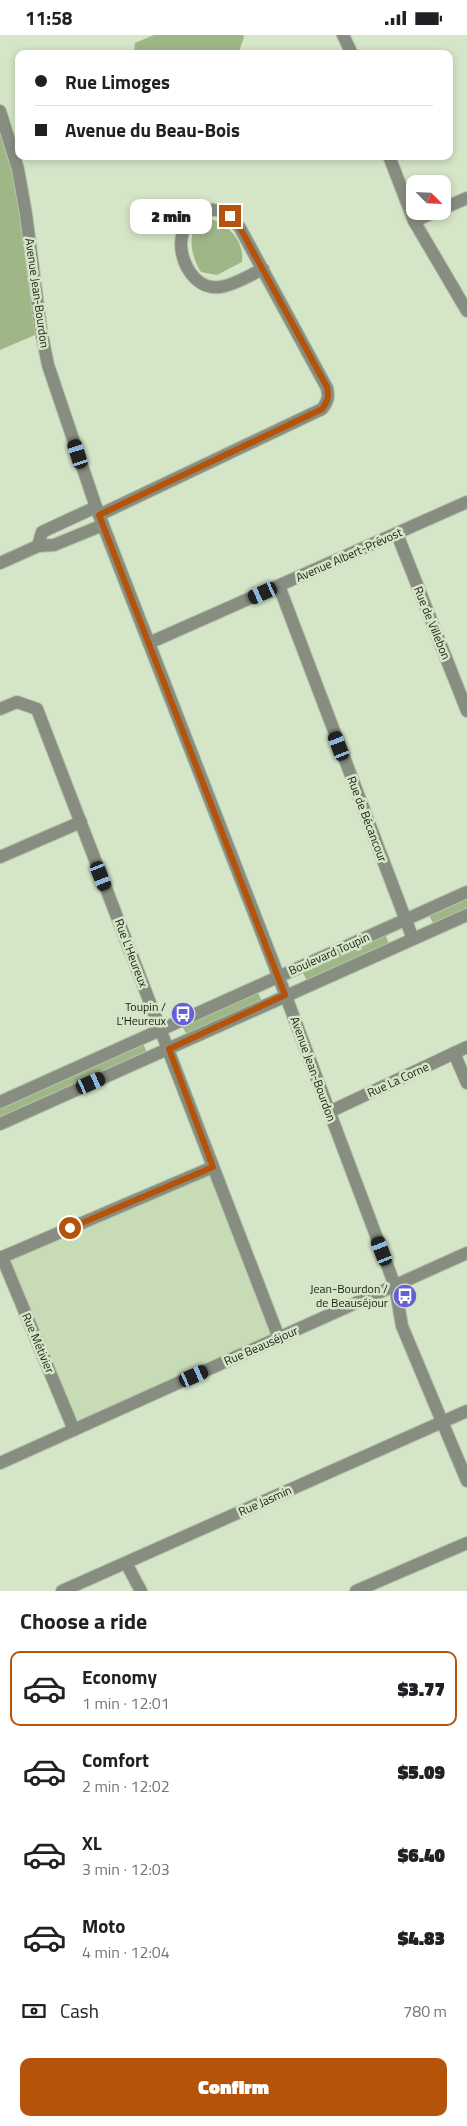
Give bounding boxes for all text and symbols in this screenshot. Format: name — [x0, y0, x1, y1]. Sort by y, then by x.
text: 11:58 — [25, 3, 72, 32]
text: Rue Limoges — [65, 67, 170, 96]
text: Avenue du Beau-Bois — [65, 115, 240, 144]
north arrow — [406, 175, 451, 220]
map controls — [406, 175, 451, 220]
callout: 2 min — [130, 199, 212, 233]
text: 2 min — [151, 204, 191, 228]
route end — [219, 205, 241, 227]
street label: Avenue Jean-Bourdon — [20, 237, 55, 349]
car — [66, 437, 89, 471]
street label: Avenue Albert-Prévost — [293, 522, 406, 587]
car — [246, 580, 279, 606]
street label: Rue de Villebon — [409, 583, 456, 662]
car — [326, 729, 351, 763]
street label: Rue de Bécancour — [342, 773, 393, 865]
car — [88, 859, 113, 893]
street label: Rue L'Heureux — [110, 916, 153, 990]
street label: Boulevard Toupin — [285, 927, 372, 980]
place label: Toupin / L'Heureux — [116, 997, 167, 1030]
bus stop icon: Toupin / L'Heureux — [170, 1001, 196, 1027]
street label: Avenue Jean-Bourdon — [286, 1014, 341, 1124]
street label: Rue La Corne — [364, 1057, 432, 1102]
car — [74, 1070, 107, 1096]
route start — [59, 1217, 81, 1239]
car — [369, 1234, 394, 1268]
place label: Jean-Bourdon / de Beauséjour — [310, 1279, 388, 1312]
bus stop icon: Jean-Bourdon / de Beauséjour — [392, 1283, 418, 1309]
street label: Rue Métivier — [17, 1310, 60, 1376]
street label: Rue Beauséjour — [221, 1321, 301, 1370]
car — [177, 1363, 210, 1389]
street label: Rue Jasmin — [235, 1480, 295, 1521]
text: Choose a ride — [20, 1604, 147, 1638]
text: Economy — [82, 1662, 157, 1691]
icon: car — [22, 1666, 67, 1711]
text: $3.77 — [398, 1674, 445, 1703]
text: 1 min · 12:01 — [82, 1691, 170, 1715]
text: Comfort — [82, 1745, 149, 1774]
icon: car — [22, 1749, 67, 1794]
text: $5.09 — [398, 1757, 445, 1786]
text: 2 min · 12:02 — [82, 1774, 170, 1798]
text: XL — [82, 1828, 102, 1857]
icon: car — [22, 1832, 67, 1877]
text: $6.40 — [398, 1840, 445, 1869]
text: 3 min · 12:03 — [82, 1857, 170, 1881]
text: Moto — [82, 1911, 125, 1940]
icon: car — [22, 1915, 67, 1960]
text: $4.83 — [398, 1923, 445, 1952]
text: 4 min · 12:04 — [82, 1940, 170, 1964]
text: Cash — [60, 1996, 99, 2025]
icon: cash — [20, 1997, 48, 2025]
text: 780 m — [403, 1999, 447, 2023]
button: Confirm — [20, 2058, 447, 2116]

